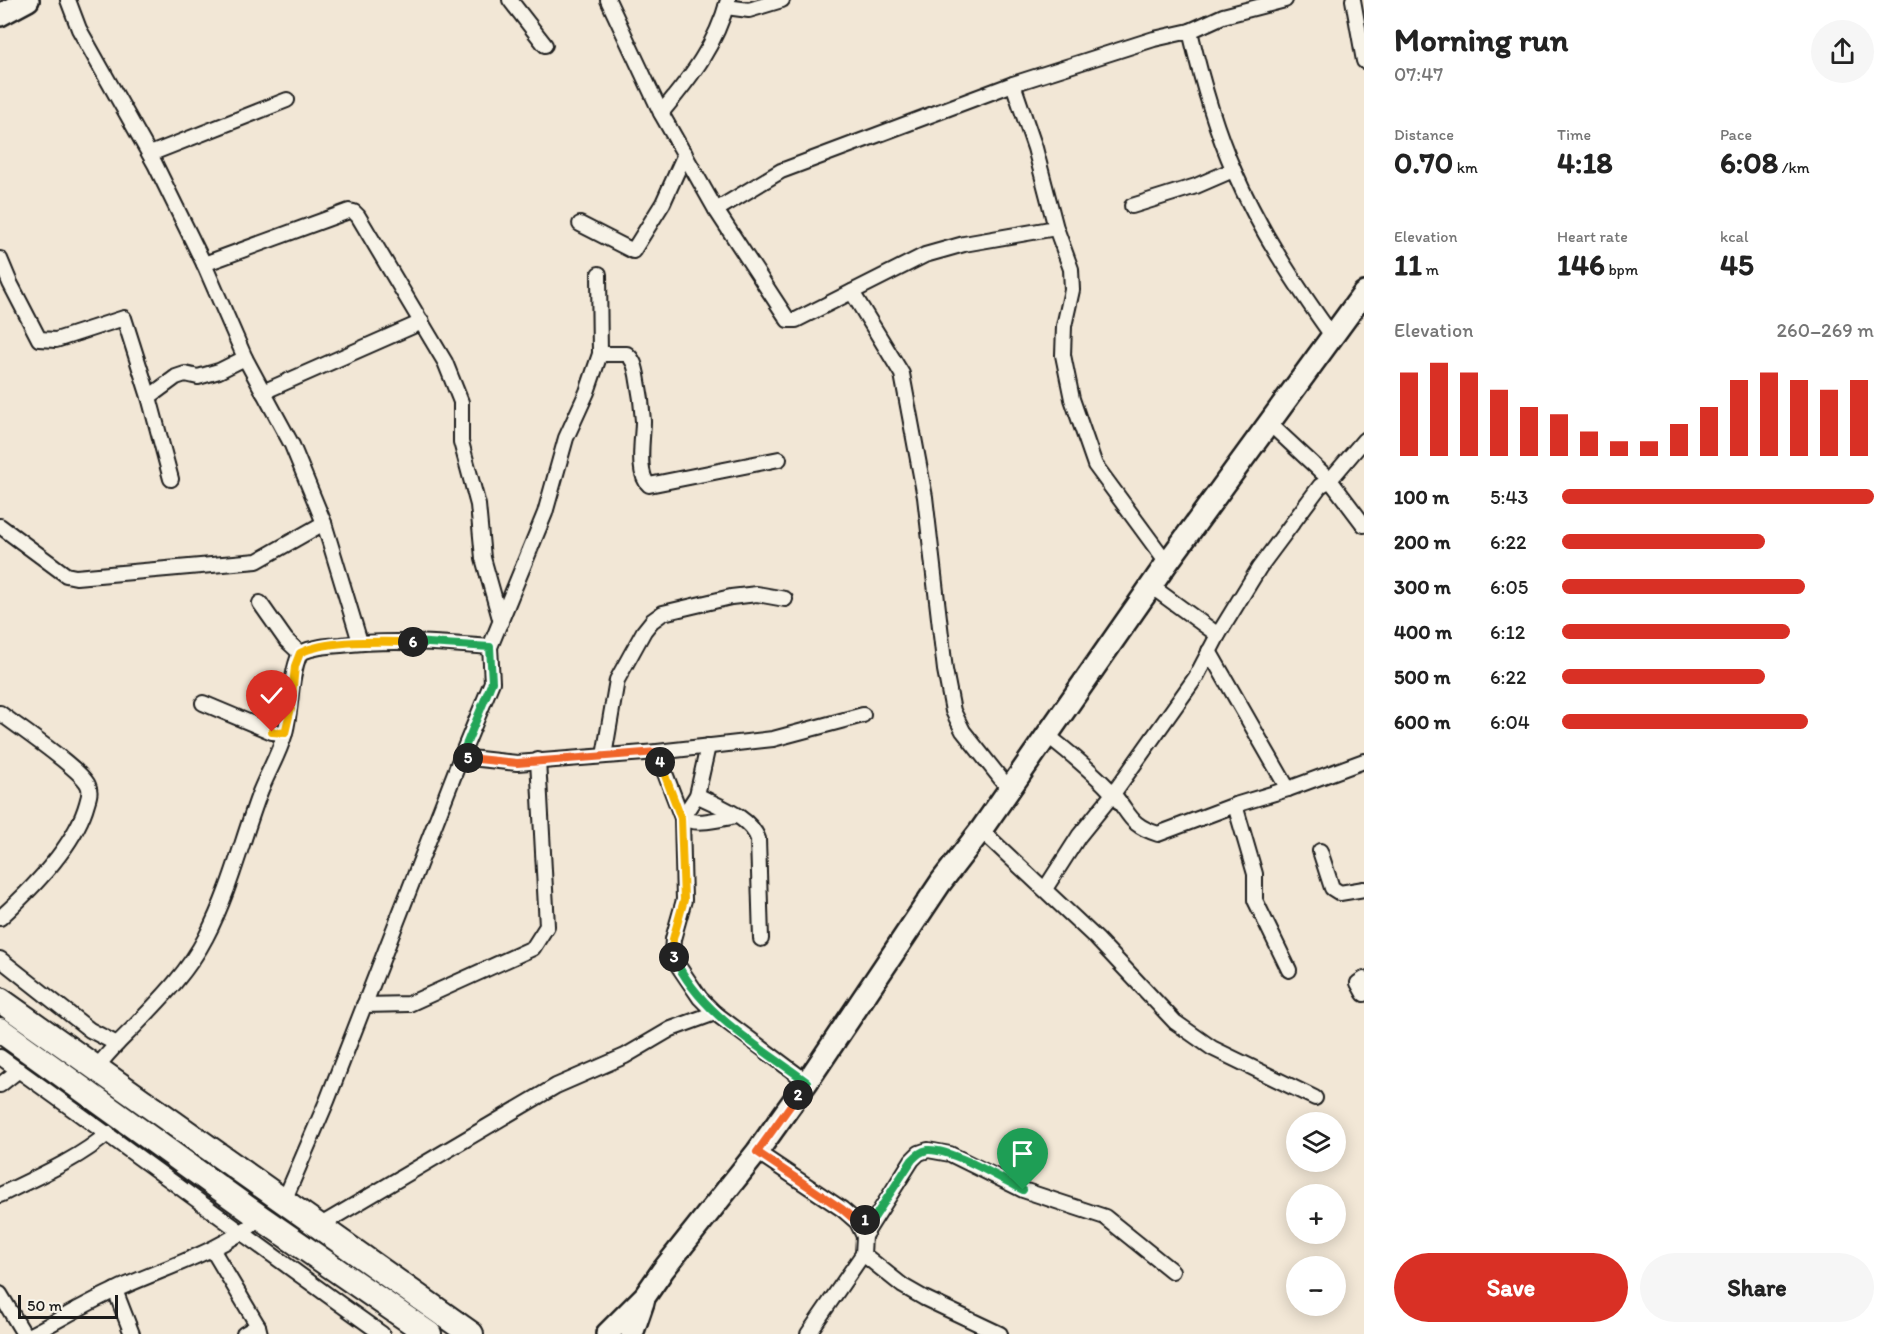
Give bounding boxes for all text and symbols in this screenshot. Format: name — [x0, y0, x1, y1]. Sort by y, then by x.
text: Morning run — [1394, 20, 1569, 59]
button: share — [1811, 20, 1874, 83]
text: 07:47 — [1394, 62, 1443, 86]
text: Distance — [1394, 125, 1454, 144]
text: Time — [1557, 125, 1591, 144]
text: Pace — [1720, 125, 1752, 144]
text: 0.70 — [1394, 144, 1453, 181]
text: 4:18 — [1557, 144, 1613, 181]
text: 6:08 — [1720, 144, 1778, 181]
text: km — [1453, 158, 1478, 177]
text: /km — [1778, 158, 1810, 177]
text: Elevation — [1394, 227, 1458, 246]
text: Heart rate — [1557, 227, 1628, 246]
text: kcal — [1720, 227, 1748, 246]
text: 11 — [1394, 246, 1422, 283]
text: 146 — [1557, 246, 1605, 283]
text: 45 — [1720, 246, 1754, 283]
text: m — [1422, 260, 1439, 279]
text: bpm — [1605, 260, 1638, 279]
text: Elevation — [1394, 318, 1473, 342]
text: 260–269 m — [1777, 318, 1874, 342]
text: 100 m — [1394, 485, 1449, 509]
text: 5:43 — [1490, 485, 1528, 509]
text: 200 m — [1394, 530, 1450, 554]
text: 6:22 — [1490, 530, 1527, 554]
text: 300 m — [1394, 575, 1451, 599]
text: 6:05 — [1490, 575, 1528, 599]
text: 400 m — [1394, 620, 1452, 644]
text: 6:12 — [1490, 620, 1525, 644]
pin: 6 — [398, 627, 428, 657]
text: 6 — [409, 632, 417, 651]
text: 500 m — [1394, 665, 1450, 689]
text: 6:22 — [1490, 665, 1527, 689]
pin — [246, 670, 297, 732]
icon: check — [255, 679, 288, 712]
text: 600 m — [1394, 710, 1451, 734]
text: 6:04 — [1490, 710, 1530, 734]
pin: 5 — [453, 743, 483, 773]
pin: 4 — [645, 747, 675, 777]
text: 5 — [464, 748, 472, 767]
text: 4 — [655, 752, 665, 771]
pin: 3 — [659, 942, 689, 972]
text: 3 — [670, 947, 678, 966]
pin: 2 — [783, 1080, 813, 1110]
text: 2 — [794, 1085, 802, 1104]
map controls — [1286, 1112, 1346, 1316]
button: layers — [1286, 1112, 1346, 1172]
pin — [997, 1128, 1048, 1190]
icon: arrive — [1006, 1137, 1039, 1170]
button: + — [1286, 1184, 1346, 1244]
pin: 1 — [850, 1205, 880, 1235]
text: 1 — [861, 1210, 869, 1229]
button: Save — [1394, 1253, 1628, 1322]
button: Share — [1640, 1253, 1874, 1322]
button: − — [1286, 1256, 1346, 1316]
scale bar — [18, 1292, 118, 1320]
text: 50 m — [27, 1296, 62, 1315]

